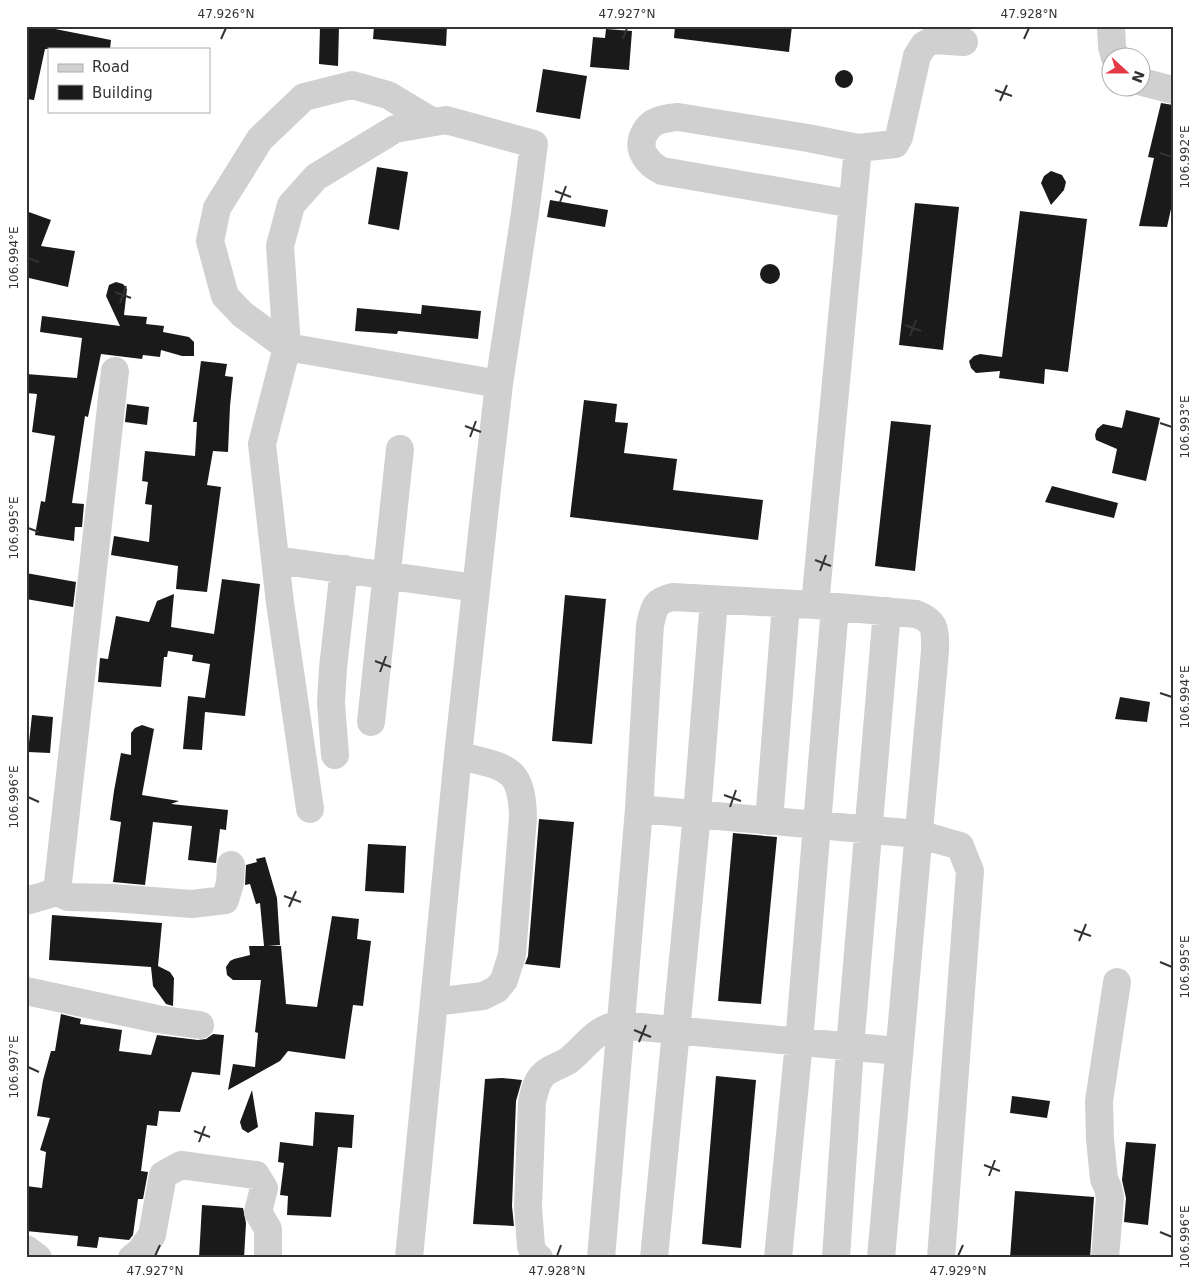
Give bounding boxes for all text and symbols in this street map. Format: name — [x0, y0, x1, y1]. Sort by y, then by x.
text: 47.926°N — [198, 7, 254, 21]
text: 47.927°N — [599, 7, 655, 21]
text: 47.928°N — [1001, 7, 1057, 21]
legend — [48, 48, 210, 112]
north arrow — [1102, 48, 1152, 98]
text: Road — [92, 58, 130, 76]
text: N — [1129, 68, 1148, 85]
text: Building — [92, 84, 153, 102]
text: 106.992°E — [1178, 125, 1192, 189]
text: 106.994°E — [7, 226, 21, 290]
text: 106.993°E — [1178, 395, 1192, 459]
text: 106.995°E — [7, 496, 21, 560]
text: 106.994°E — [1178, 665, 1192, 729]
text: 106.996°E — [7, 765, 21, 829]
text: 106.995°E — [1178, 935, 1192, 999]
text: 106.997°E — [7, 1035, 21, 1099]
text: 106.996°E — [1178, 1205, 1192, 1269]
text: 47.927°N — [127, 1264, 183, 1278]
text: 47.928°N — [529, 1264, 585, 1278]
text: 47.929°N — [930, 1264, 986, 1278]

